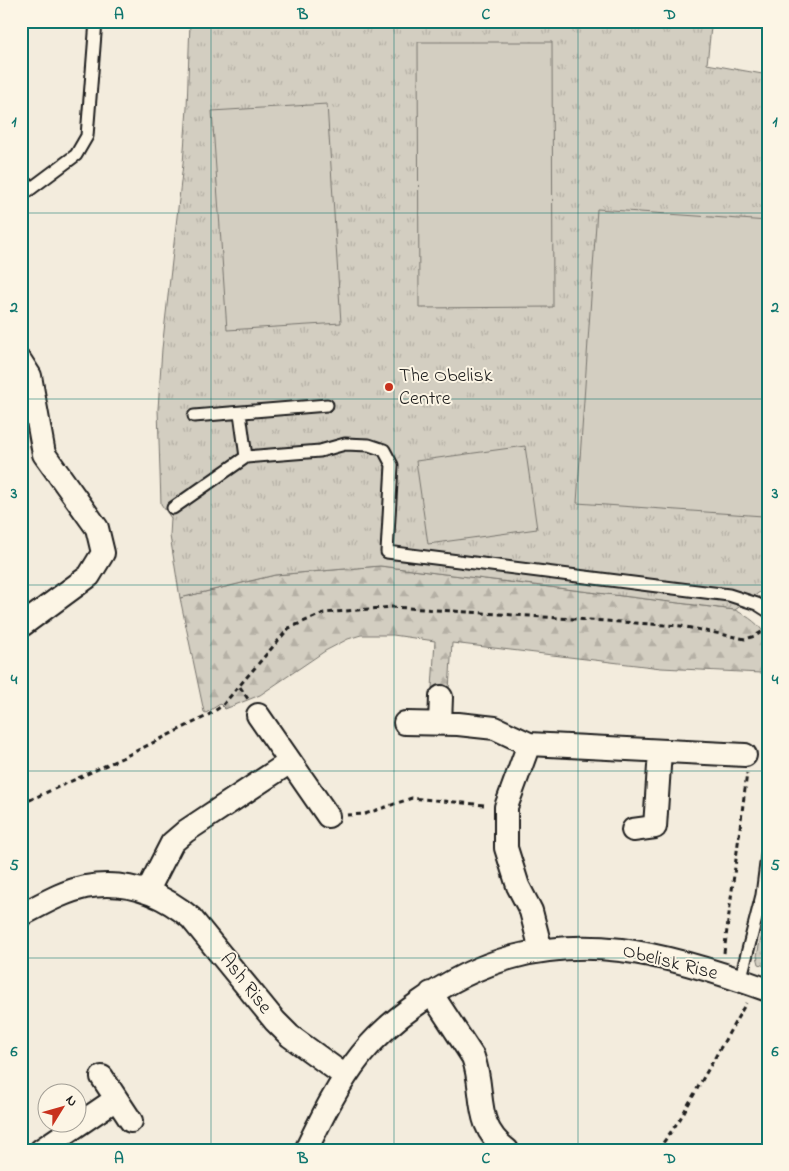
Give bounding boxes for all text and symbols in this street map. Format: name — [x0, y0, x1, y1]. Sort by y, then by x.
text: A — [114, 3, 124, 27]
text: B — [297, 3, 309, 27]
text: C — [482, 3, 491, 27]
text: D — [663, 3, 676, 27]
text: 1 — [11, 110, 17, 134]
text: 1 — [772, 110, 778, 134]
text: 2 — [9, 296, 18, 320]
text: 2 — [770, 296, 779, 320]
place label: The Obelisk Centre — [399, 362, 493, 414]
marker: The Obelisk Centre — [383, 381, 395, 393]
text: 3 — [10, 482, 18, 506]
text: 3 — [771, 482, 779, 506]
text: 4 — [10, 668, 18, 692]
text: 4 — [771, 668, 779, 692]
text: 5 — [9, 854, 19, 878]
text: 5 — [770, 854, 780, 878]
street label: Obelisk Rise — [619, 937, 721, 989]
street label: Ash Rise — [212, 947, 278, 1021]
text: 6 — [9, 1040, 18, 1064]
text: 6 — [770, 1040, 779, 1064]
north arrow — [38, 1084, 88, 1134]
text: N — [60, 1091, 82, 1111]
text: A — [114, 1147, 124, 1171]
text: B — [297, 1147, 309, 1171]
text: C — [482, 1147, 491, 1171]
text: D — [663, 1147, 676, 1171]

